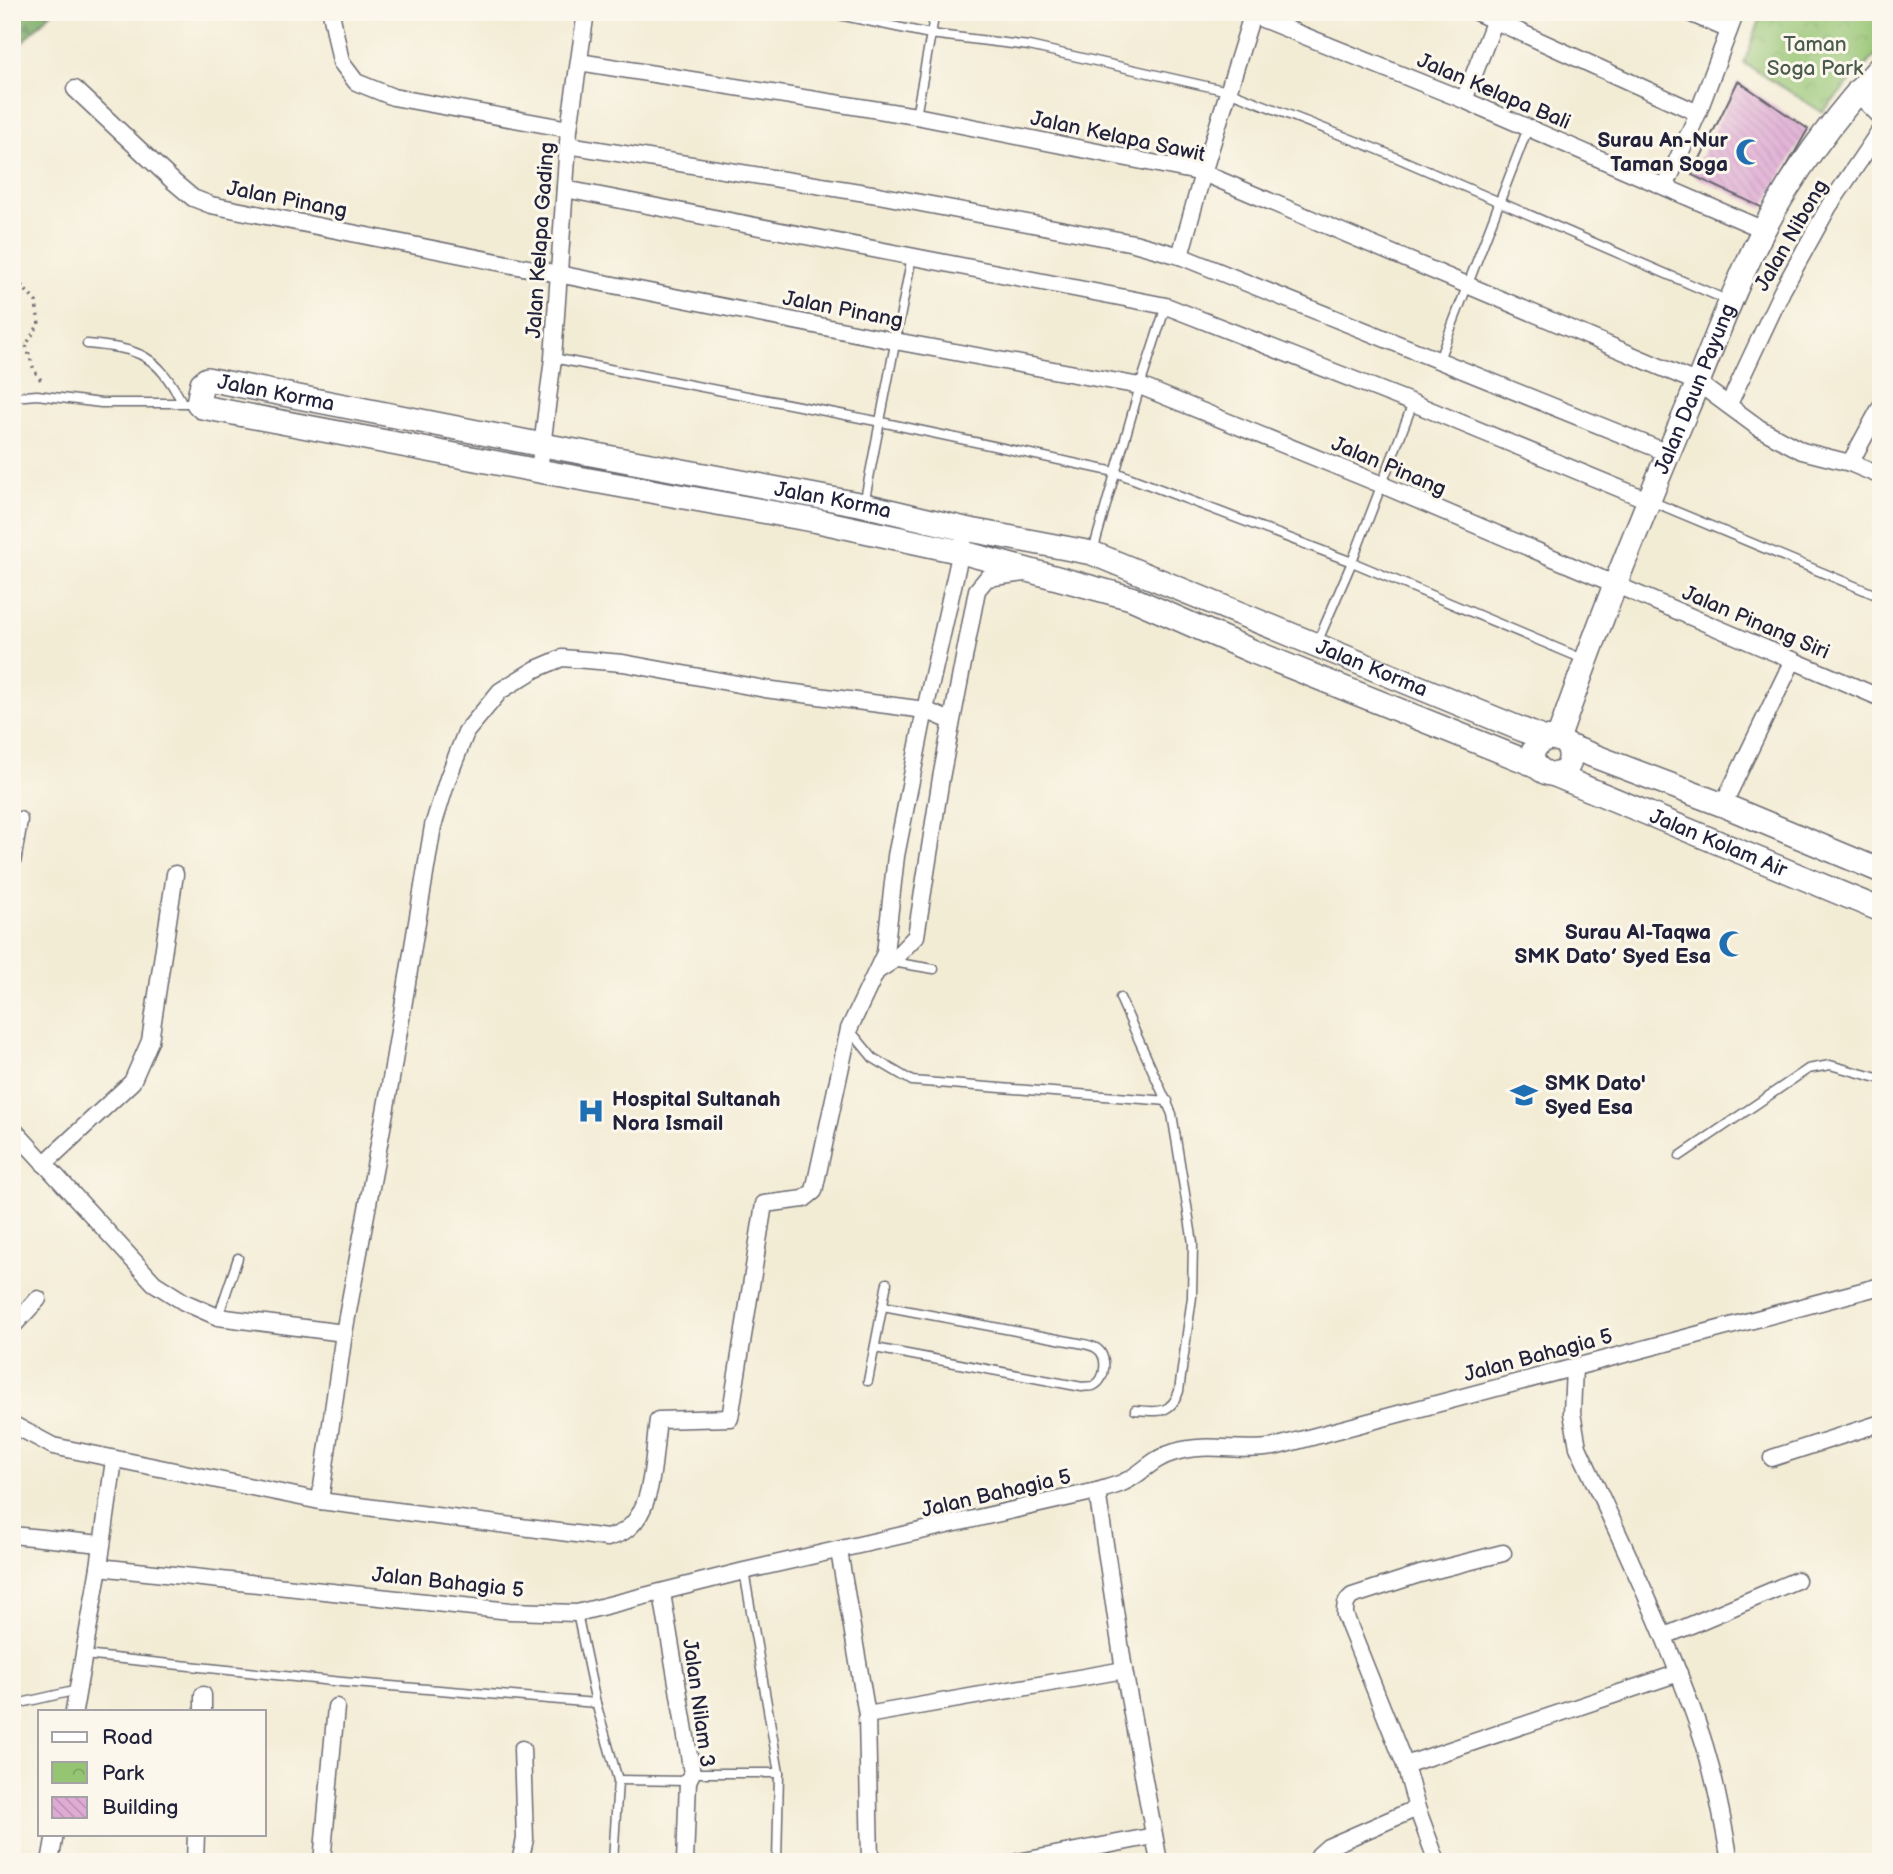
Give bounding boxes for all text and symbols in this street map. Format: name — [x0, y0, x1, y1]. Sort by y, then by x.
park label: Taman Soga Park — [1767, 32, 1864, 81]
street label: Jalan Kelapa Bali — [1413, 48, 1574, 135]
street label: Jalan Kelapa Sawit — [1028, 106, 1208, 167]
place label: Surau An-Nur Taman Soga — [1597, 128, 1729, 177]
mosque icon: Surau An-Nur Taman Soga — [1734, 137, 1764, 167]
street label: Jalan Kelapa Gading — [521, 141, 560, 339]
street label: Jalan Nibong — [1749, 175, 1833, 296]
street label: Jalan Pinang — [225, 176, 349, 223]
street label: Jalan Pinang — [781, 286, 905, 333]
street label: Jalan Daun Payung — [1649, 300, 1741, 478]
street label: Jalan Korma — [215, 369, 337, 417]
street label: Jalan Pinang — [1328, 431, 1450, 502]
street label: Jalan Korma — [772, 477, 894, 524]
street label: Jalan Pinang Siri — [1678, 580, 1833, 665]
street label: Jalan Korma — [1312, 634, 1431, 702]
street label: Jalan Kolam Air — [1646, 804, 1791, 883]
place label: Surau Al-Taqwa SMK Dato’ Syed Esa — [1515, 920, 1711, 969]
mosque icon: Surau Al-Taqwa SMK Dato’ Syed Esa — [1717, 929, 1747, 959]
place label: SMK Dato' Syed Esa — [1545, 1071, 1646, 1120]
school or university icon: SMK Dato' Syed Esa — [1509, 1080, 1539, 1110]
place label: Hospital Sultanah Nora Ismail — [612, 1087, 781, 1136]
hospital icon: Hospital Sultanah Nora Ismail — [576, 1096, 606, 1126]
street label: Jalan Bahagia 5 — [1461, 1324, 1615, 1387]
street label: Jalan Bahagia 5 — [919, 1464, 1073, 1523]
street label: Jalan Bahagia 5 — [371, 1562, 525, 1603]
street label: Jalan Nilam 3 — [677, 1637, 720, 1769]
legend — [38, 1710, 266, 1836]
text: Road — [102, 1725, 153, 1750]
text: Park — [102, 1761, 145, 1786]
text: Building — [102, 1795, 178, 1820]

